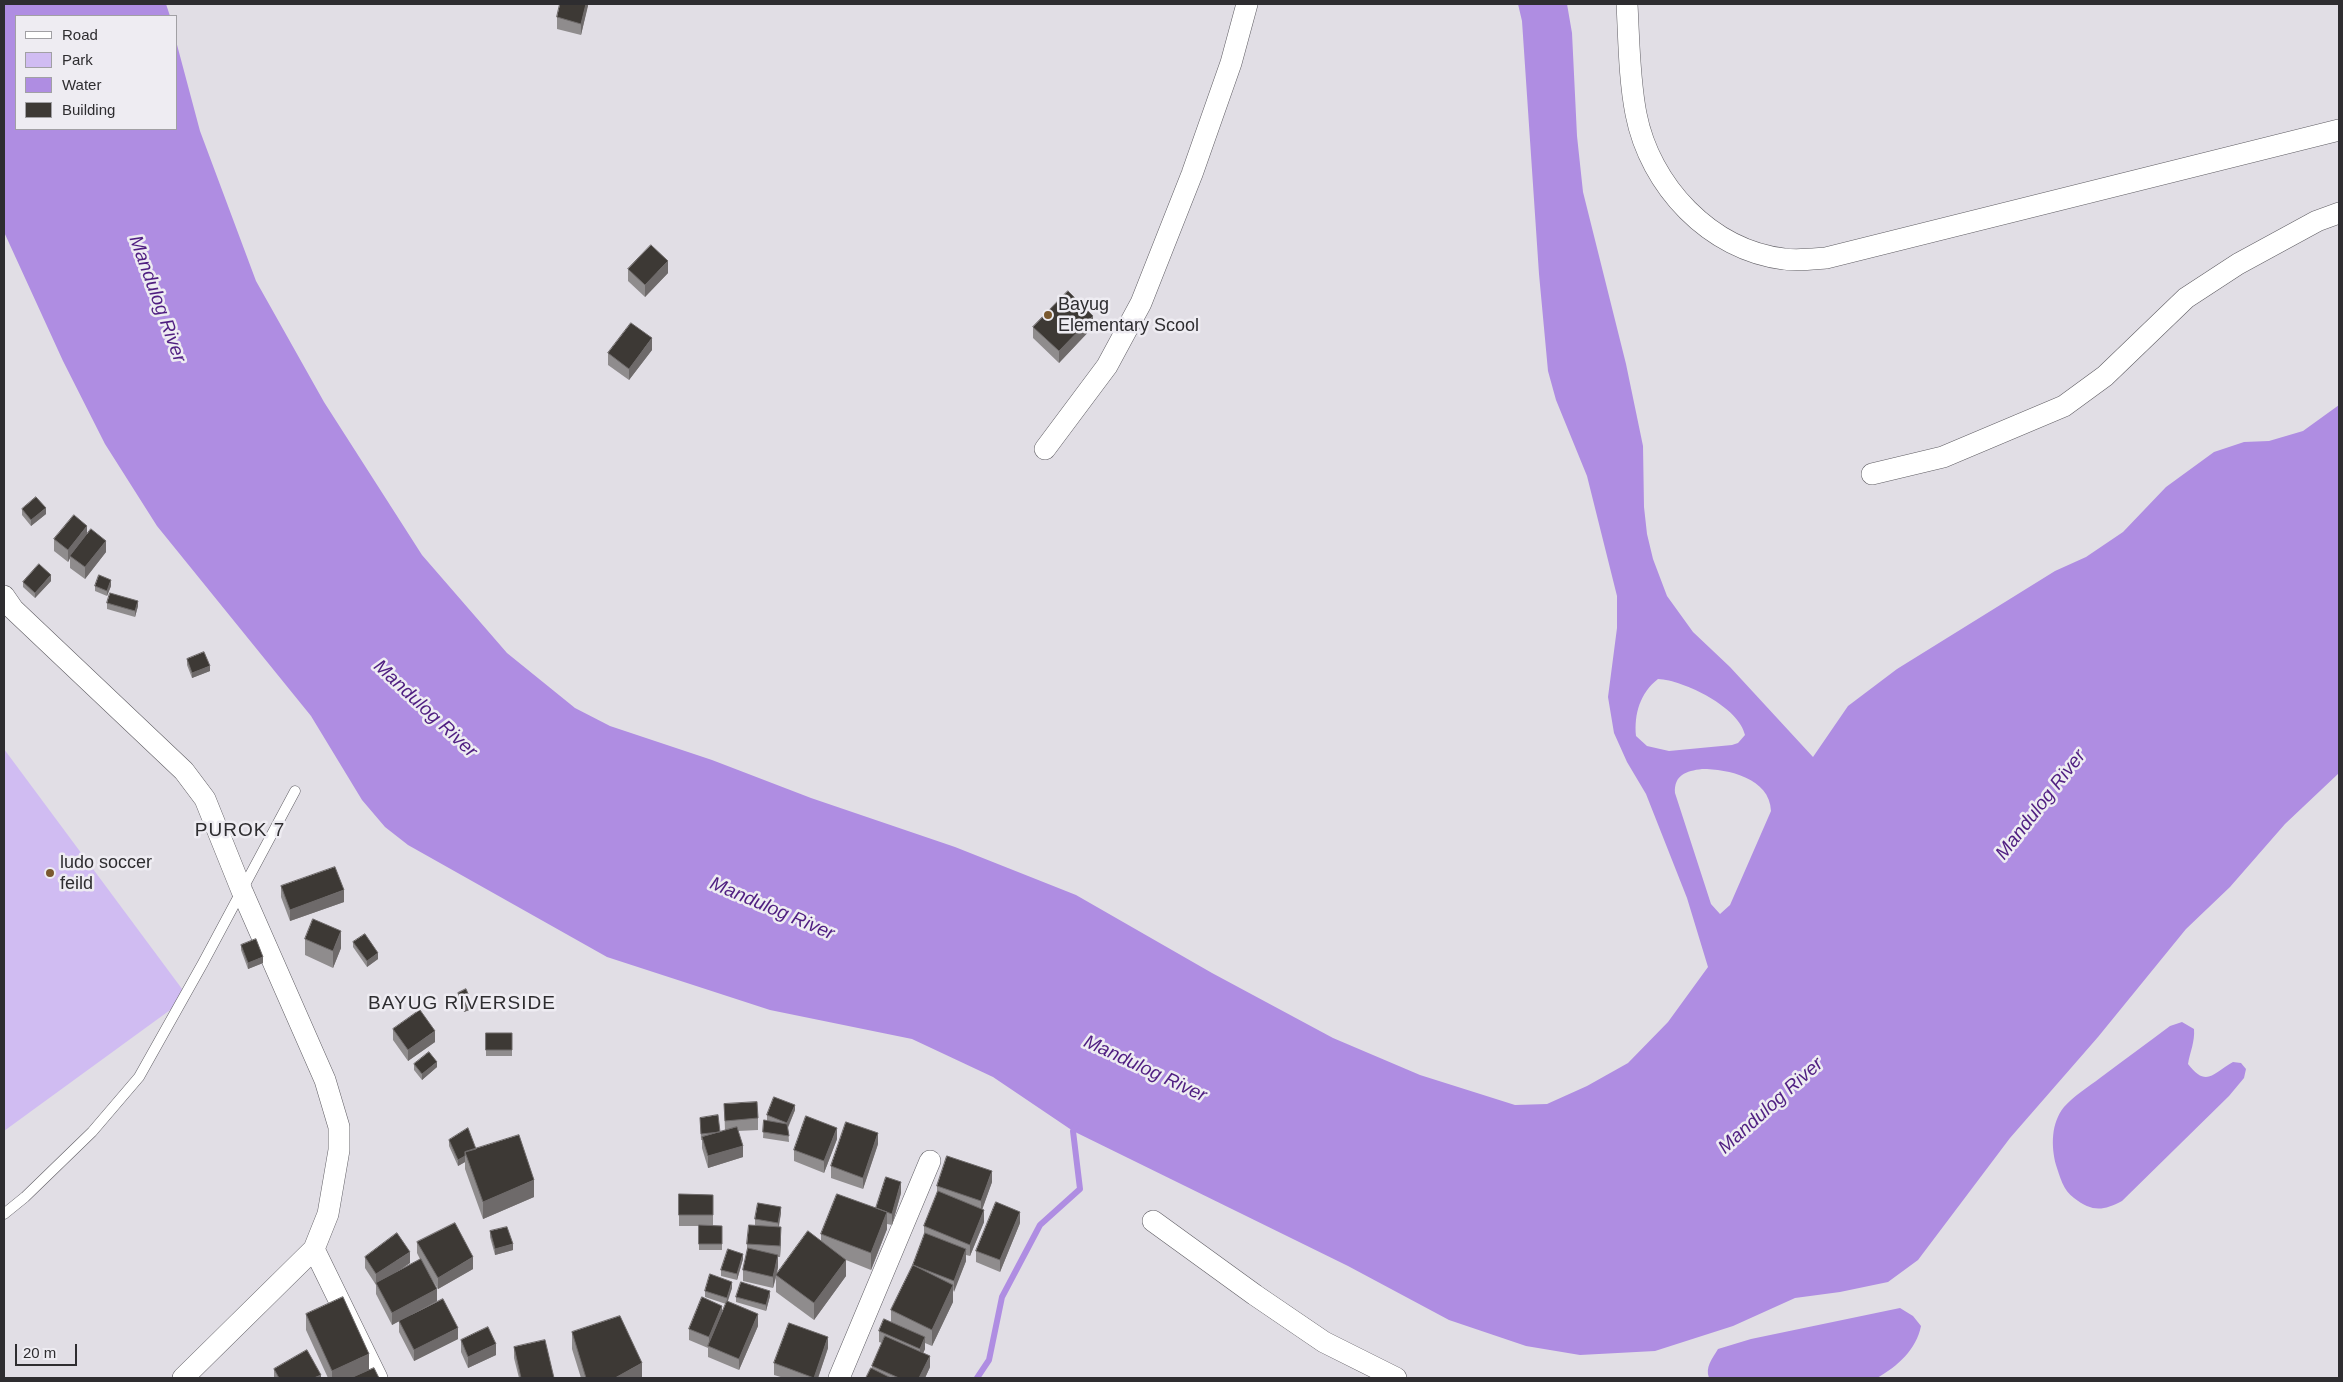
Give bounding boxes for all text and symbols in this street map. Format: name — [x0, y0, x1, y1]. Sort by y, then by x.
legend — [15, 15, 178, 130]
text: Road — [62, 26, 98, 43]
text: Park — [62, 51, 93, 68]
text: Water — [62, 76, 101, 93]
text: Building — [62, 101, 115, 118]
water label: Mandulog River — [124, 233, 190, 365]
place label: Bayug Elementary Scool — [1058, 294, 1199, 336]
marker: Bayug Elementary Scool — [1042, 309, 1054, 321]
water label: Mandulog River — [369, 655, 481, 763]
water label: Mandulog River — [1991, 746, 2091, 864]
district label: PUROK 7 — [194, 820, 286, 842]
place label: ludo soccer feild — [60, 852, 152, 894]
marker: ludo soccer feild — [44, 867, 56, 879]
water label: Mandulog River — [706, 873, 838, 945]
district label: BAYUG RIVERSIDE — [366, 993, 558, 1015]
water label: Mandulog River — [1080, 1031, 1210, 1107]
water label: Mandulog River — [1714, 1053, 1828, 1159]
scale bar — [18, 1334, 80, 1366]
text: 20 m — [23, 1344, 56, 1361]

